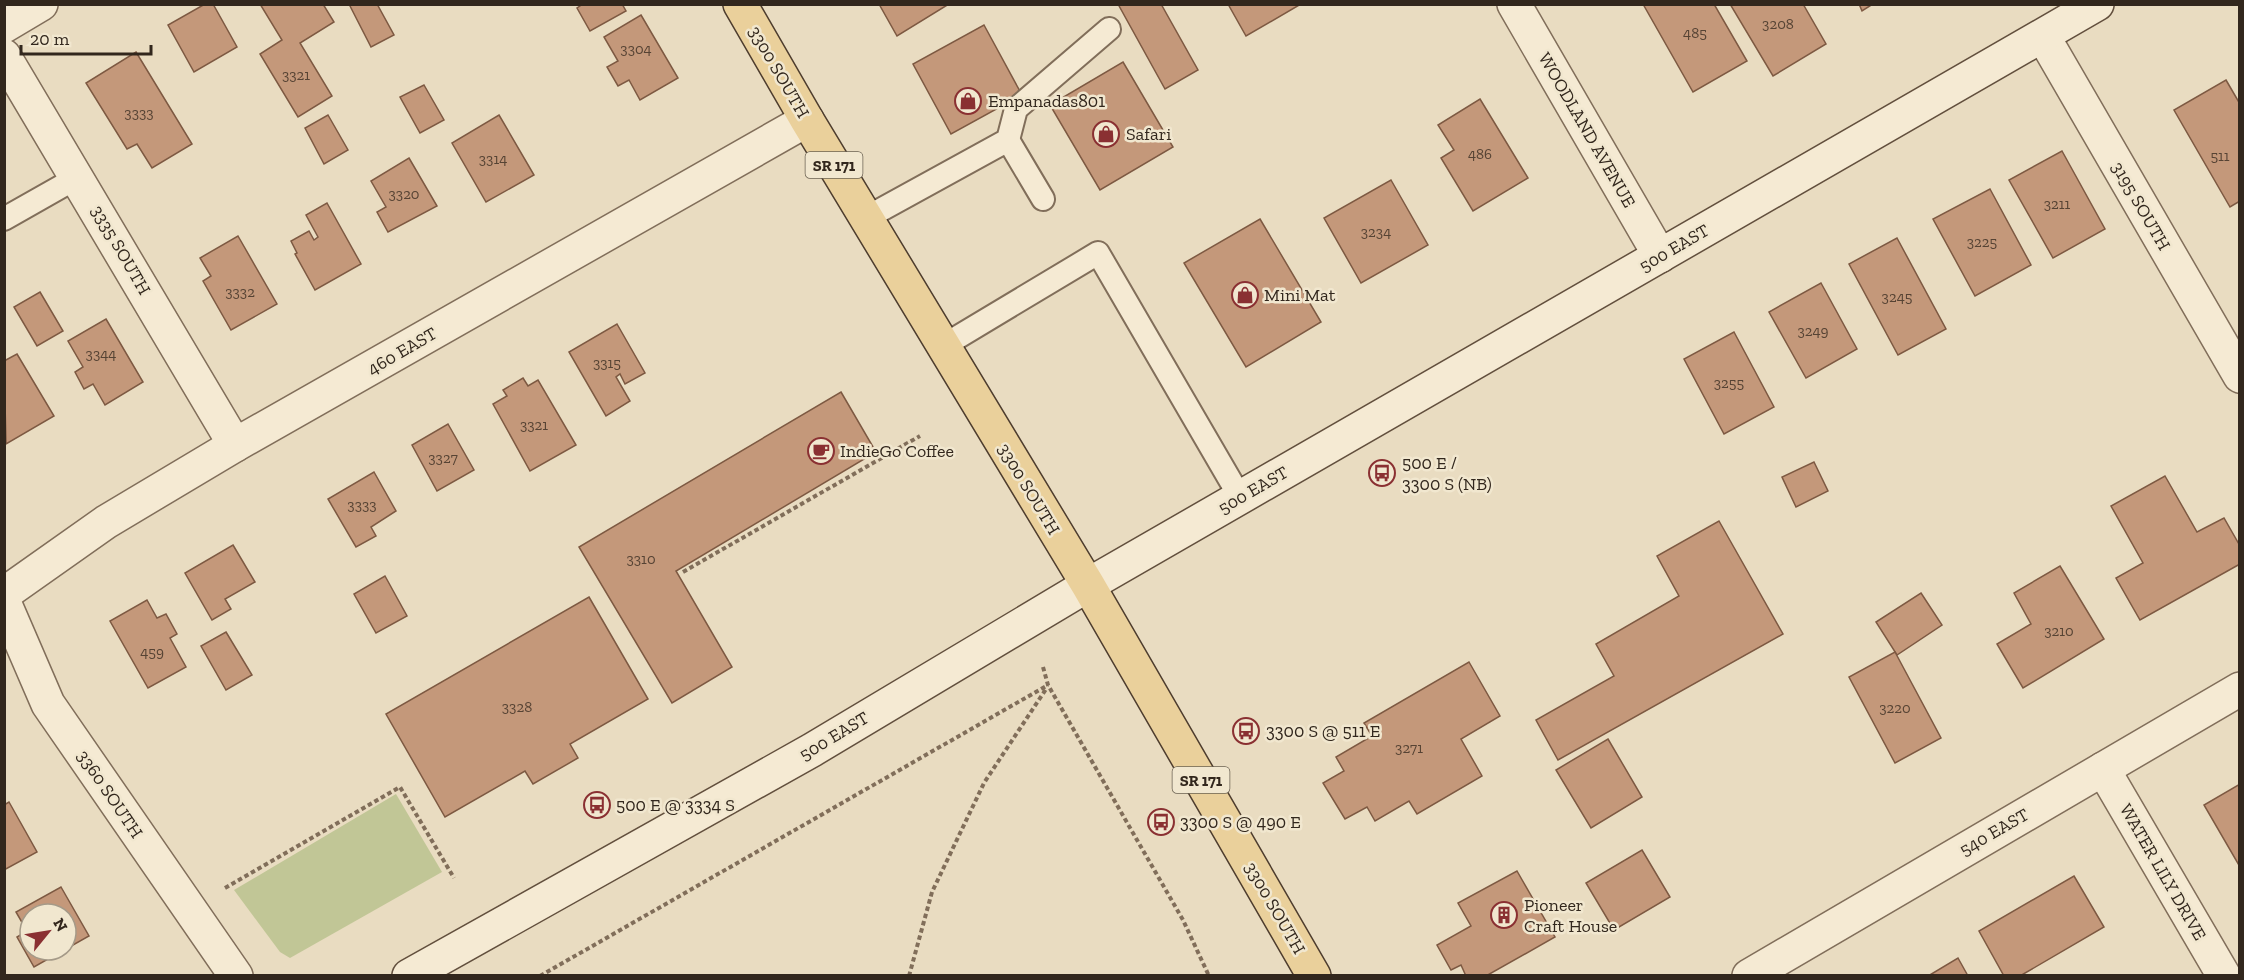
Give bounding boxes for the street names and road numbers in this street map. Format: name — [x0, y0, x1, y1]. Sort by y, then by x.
street label: 3300 SOUTH — [744, 22, 814, 122]
street label: WOODLAND AVENUE — [1534, 49, 1640, 211]
road number: SR 171 — [806, 152, 862, 178]
street label: 3195 SOUTH — [2107, 158, 2175, 254]
street label: 3335 SOUTH — [86, 201, 156, 299]
street label: 500 EAST — [1635, 219, 1713, 277]
street label: 460 EAST — [363, 322, 441, 380]
street label: 3300 SOUTH — [993, 439, 1065, 539]
street label: 500 EAST — [1214, 461, 1292, 519]
street label: 500 EAST — [795, 707, 873, 765]
street label: 3360 SOUTH — [72, 746, 148, 842]
road number: SR 171 — [1172, 767, 1230, 793]
street label: WATER LILY DRIVE — [2115, 800, 2211, 944]
street label: 540 EAST — [1955, 803, 2033, 861]
street label: 3300 SOUTH — [1240, 858, 1310, 958]

